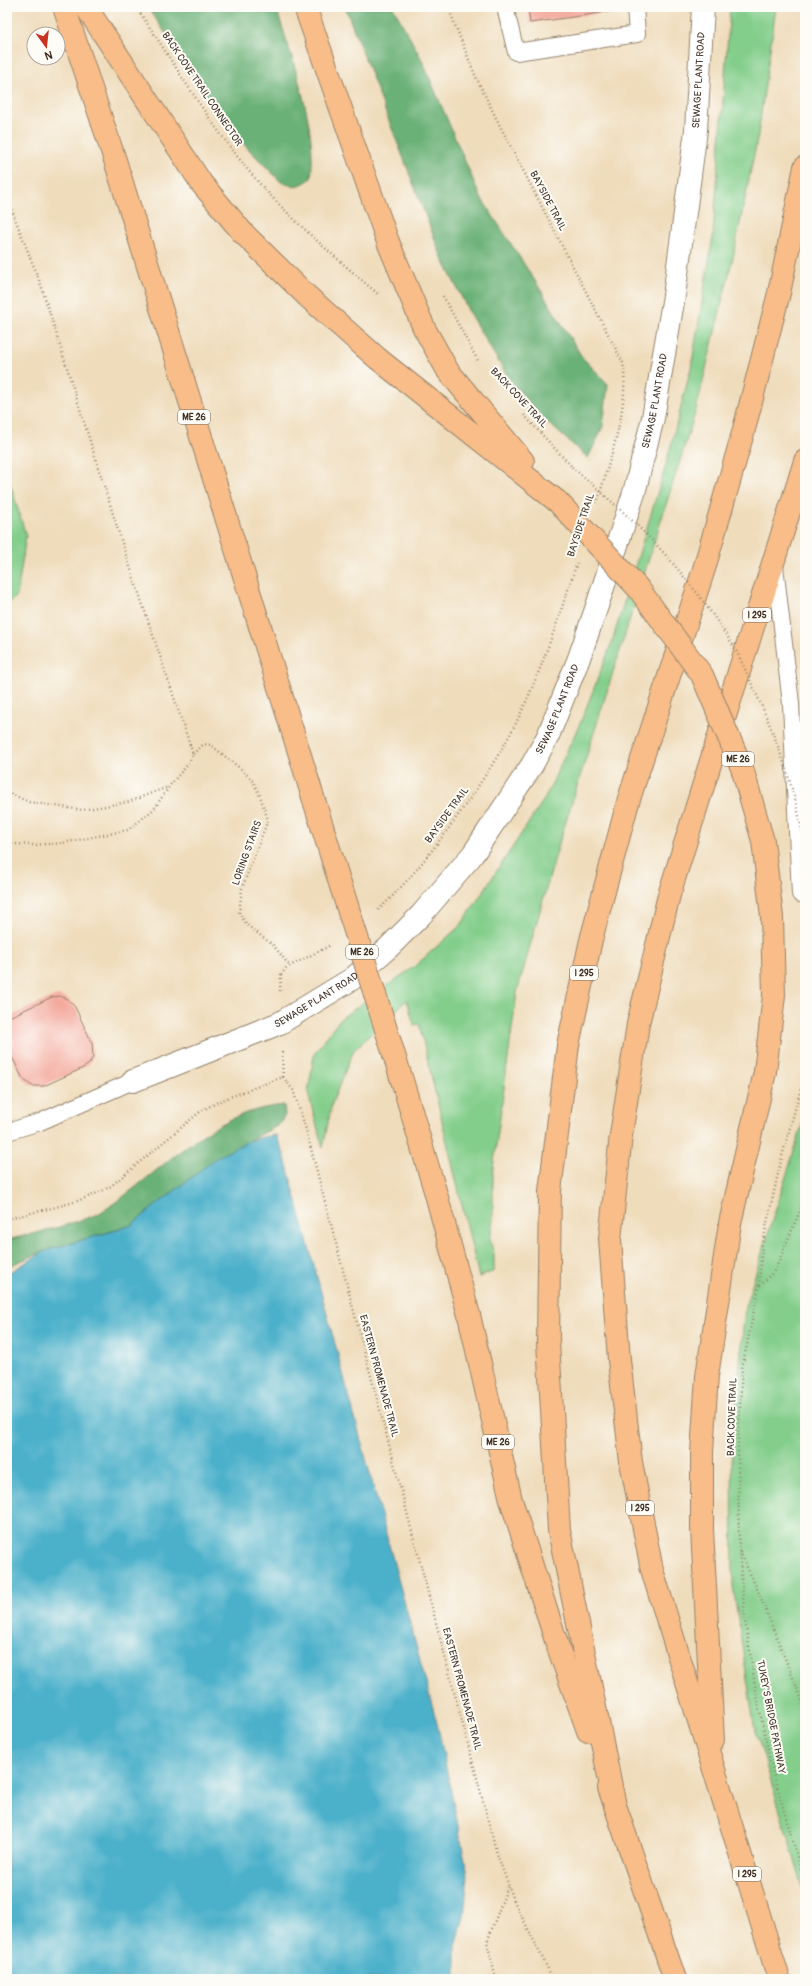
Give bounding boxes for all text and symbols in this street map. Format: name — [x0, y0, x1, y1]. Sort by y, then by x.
north arrow — [26, 26, 66, 66]
street label: BACK COVE TRAIL CONNECTOR — [159, 30, 245, 149]
street label: SEWAGE PLANT ROAD — [690, 32, 708, 129]
text: N — [43, 48, 54, 63]
street label: BAYSIDE TRAIL — [527, 169, 569, 234]
street label: SEWAGE PLANT ROAD — [640, 352, 670, 450]
street label: BACK COVE TRAIL — [488, 365, 550, 431]
road number: ME 26 — [178, 410, 210, 424]
street label: BAYSIDE TRAIL — [565, 491, 597, 558]
road number: I 295 — [743, 608, 771, 622]
street label: SEWAGE PLANT ROAD — [533, 663, 582, 756]
road number: ME 26 — [722, 752, 754, 766]
street label: BAYSIDE TRAIL — [423, 784, 472, 845]
street label: LORING STAIRS — [230, 819, 264, 887]
road number: ME 26 — [346, 945, 378, 959]
road number: I 295 — [570, 966, 598, 980]
street label: SEWAGE PLANT ROAD — [273, 970, 361, 1031]
street label: EASTERN PROMENADE TRAIL — [357, 1313, 401, 1439]
street label: BACK COVE TRAIL — [725, 1377, 739, 1456]
road number: ME 26 — [482, 1435, 514, 1449]
road number: I 295 — [626, 1501, 654, 1515]
street label: EASTERN PROMENADE TRAIL — [440, 1626, 484, 1752]
street label: TUKEY'S BRIDGE PATHWAY — [754, 1659, 788, 1775]
road number: I 295 — [733, 1867, 761, 1881]

